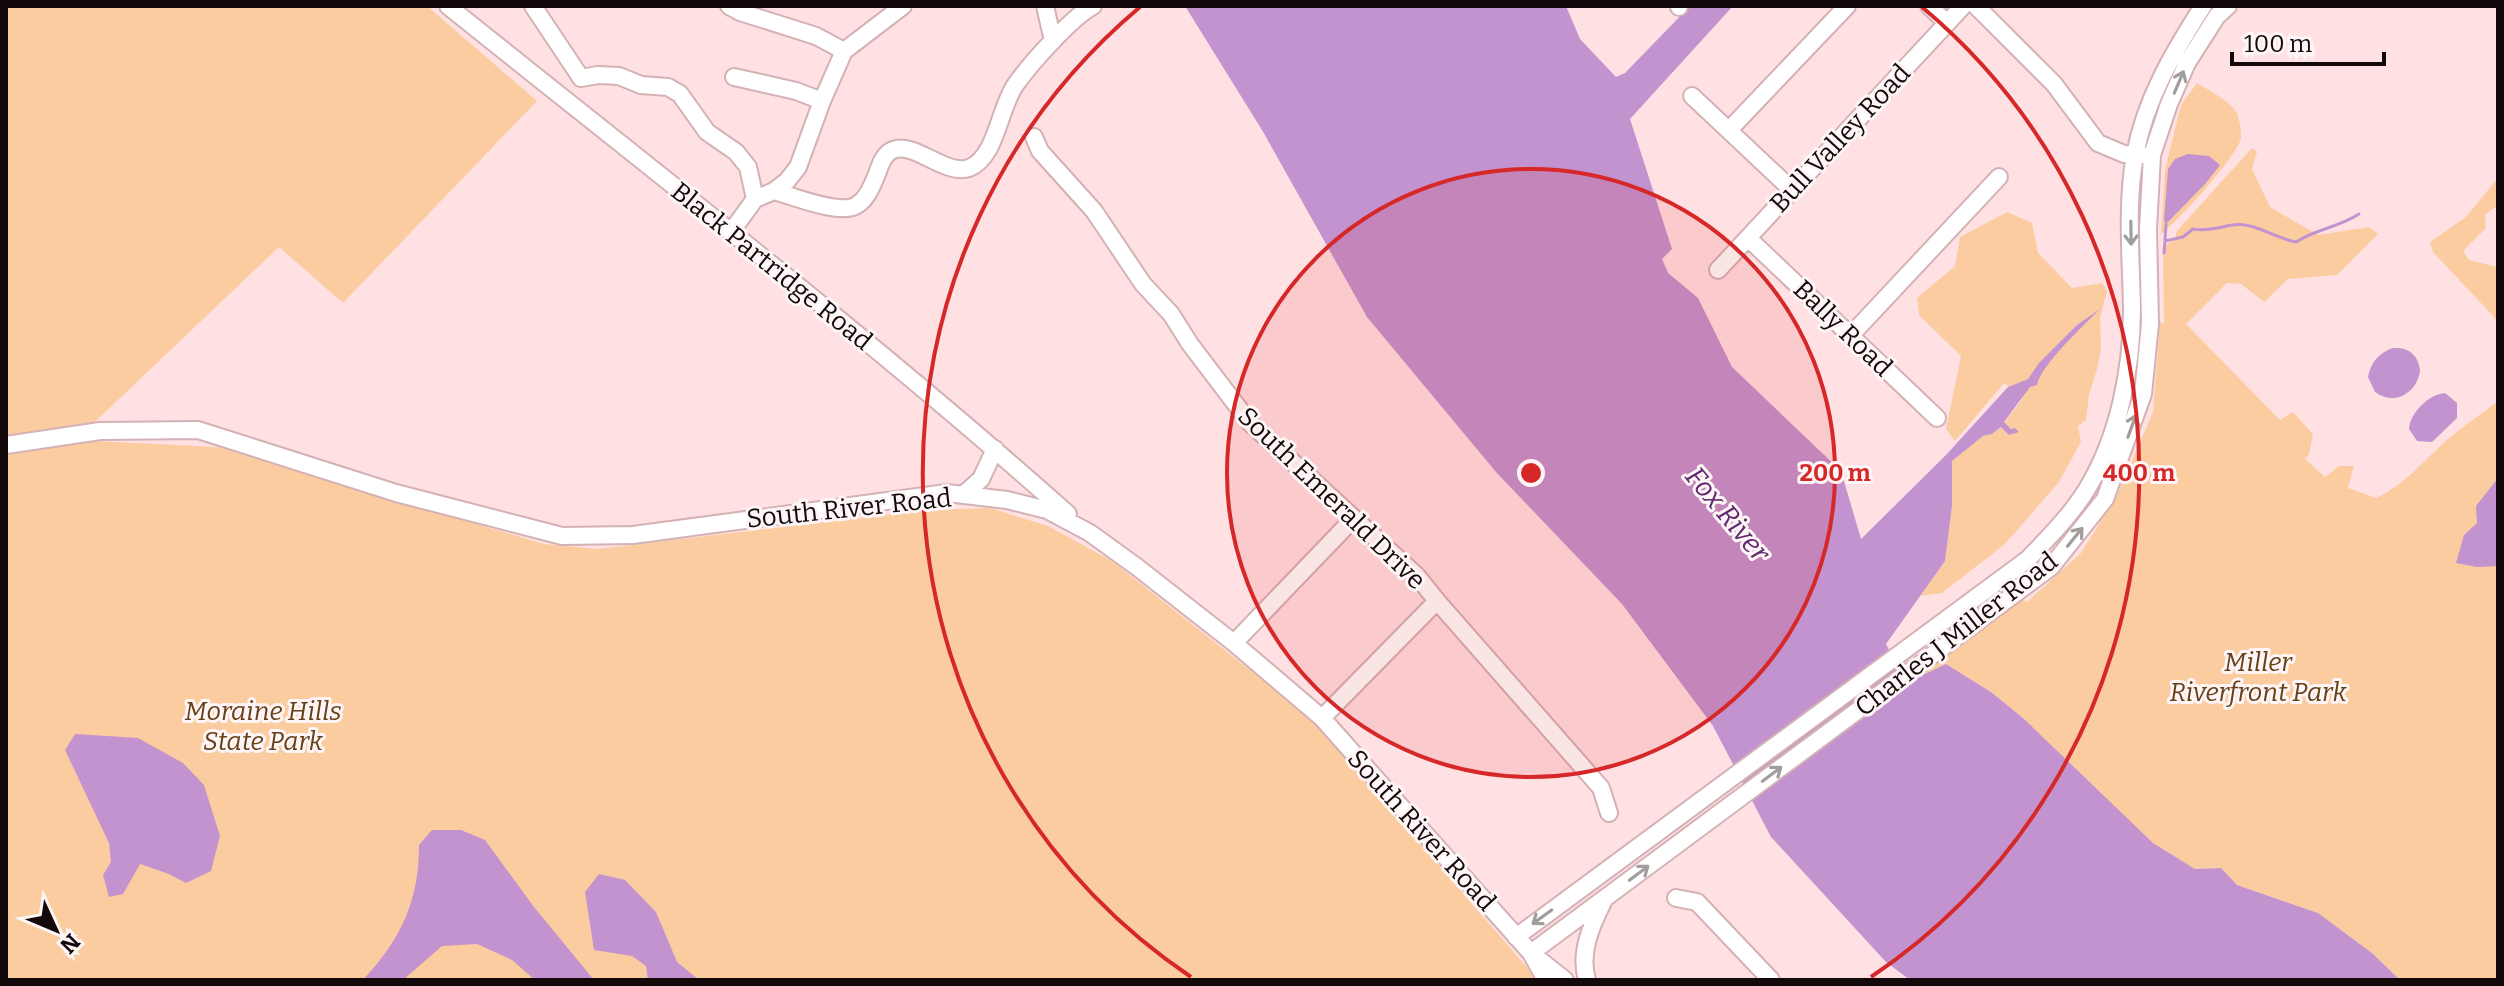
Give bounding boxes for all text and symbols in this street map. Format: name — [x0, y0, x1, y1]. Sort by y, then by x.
scale bar — [2232, 16, 2384, 66]
text: 100 m — [2244, 30, 2312, 58]
street label: Bull Valley Road — [1764, 58, 1917, 219]
one-way arrow — [2172, 70, 2187, 95]
street label: Black Partridge Road — [665, 176, 878, 357]
one-way arrow — [2123, 219, 2138, 246]
street label: Bally Road — [1787, 274, 1898, 383]
street label: South Emerald Drive — [1231, 401, 1432, 596]
one-way arrow — [2126, 414, 2140, 438]
centre of rings — [1517, 459, 1545, 487]
text: 200 m — [1799, 459, 1871, 487]
text: 400 m — [2103, 459, 2175, 487]
water label: Fox River — [1679, 460, 1778, 570]
street label: South River Road — [745, 482, 953, 535]
one-way arrow — [2066, 527, 2084, 548]
street label: Charles J Miller Road — [1849, 546, 2064, 723]
park label: Miller Riverfront Park — [2170, 647, 2347, 708]
park label: Moraine Hills State Park — [184, 696, 342, 757]
street label: South River Road — [1341, 743, 1502, 917]
one-way arrow — [1761, 765, 1782, 782]
one-way arrow — [1627, 865, 1649, 882]
north arrow — [16, 890, 96, 970]
one-way arrow — [1532, 909, 1554, 926]
text: N — [54, 928, 86, 959]

